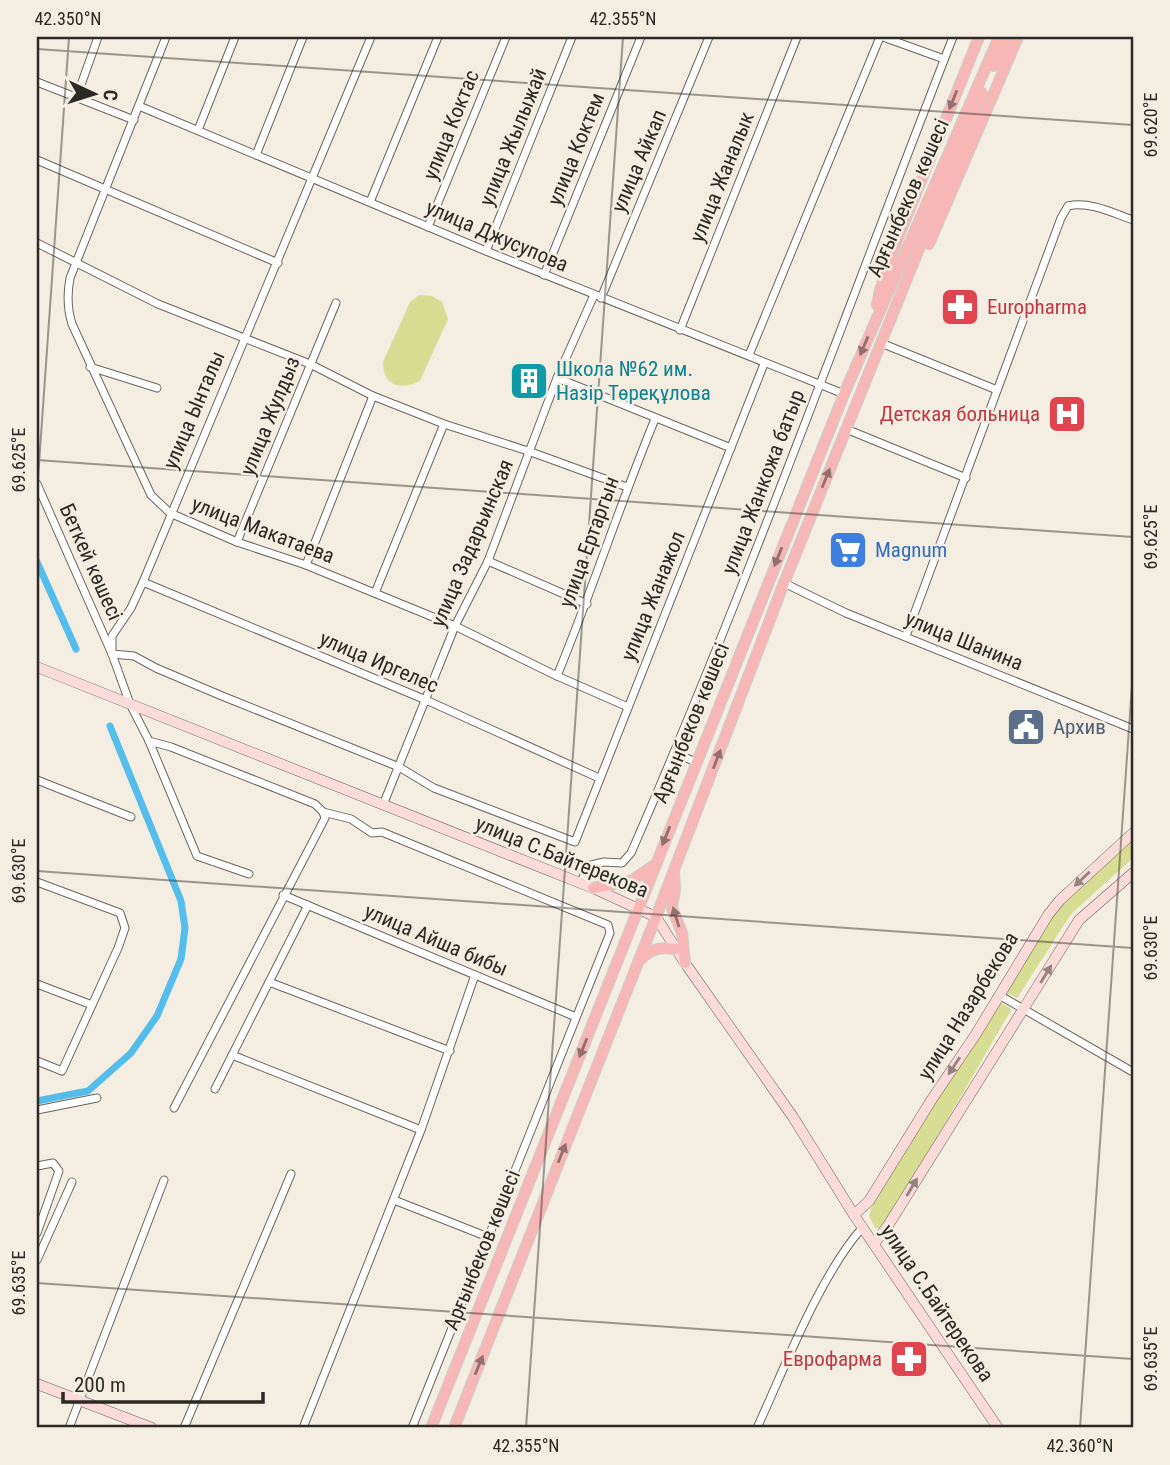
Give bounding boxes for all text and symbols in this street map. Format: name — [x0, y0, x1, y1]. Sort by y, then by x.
text: 42.350°N — [34, 8, 102, 29]
text: 42.355°N — [589, 8, 657, 29]
north arrow — [60, 60, 130, 130]
street label: улица Жылыжай — [474, 65, 552, 209]
street label: улица Коктас — [418, 67, 484, 183]
text: С — [99, 89, 122, 102]
street label: улица Коктем — [543, 89, 609, 209]
one-way arrow — [948, 90, 959, 111]
text: 69.620°E — [1140, 93, 1161, 157]
street label: улица Айкап — [607, 106, 671, 216]
street label: улица Жаналык — [685, 108, 759, 246]
street label: Арғынбеков көшесі — [862, 115, 954, 281]
street label: улица Джусупова — [422, 195, 572, 277]
pharmacy icon: Europharma — [939, 286, 981, 328]
place label: Europharma — [987, 295, 1087, 319]
one-way arrow — [858, 336, 869, 357]
street label: улица Ынталы — [158, 347, 230, 473]
street label: улица Жулдыз — [235, 353, 305, 479]
place label: Школа №62 им. Назір Төреқұлова — [556, 357, 711, 405]
building icon: Школа №62 им. Назір Төреқұлова — [508, 360, 550, 402]
street label: улица Жанкожа батыр — [717, 386, 809, 578]
hospital icon: Детская больница — [1046, 393, 1088, 435]
place label: Детская больница — [880, 402, 1040, 426]
text: 69.625°E — [8, 428, 29, 492]
street label: улица Задарьинская — [426, 456, 518, 630]
one-way arrow — [821, 468, 832, 489]
street label: улица Ертаргын — [554, 473, 624, 611]
street label: улица Макатаева — [188, 492, 338, 568]
street label: Беткей көшесі — [55, 500, 127, 624]
text: 69.625°E — [1140, 505, 1161, 569]
street label: улица Жанажол — [616, 528, 690, 664]
supermarket icon: Magnum — [827, 529, 869, 571]
place label: Magnum — [875, 538, 947, 562]
one-way arrow — [773, 547, 784, 568]
street label: улица Шанина — [902, 606, 1026, 676]
street label: улица Иргелес — [316, 626, 442, 698]
street label: Арғынбеков көшесі — [648, 639, 734, 807]
public building icon: Архив — [1005, 706, 1047, 748]
place label: Архив — [1053, 715, 1106, 739]
one-way arrow — [711, 748, 722, 769]
street label: улица С.Байтерекова — [472, 811, 652, 903]
one-way arrow — [661, 826, 672, 847]
text: 69.630°E — [8, 839, 29, 903]
one-way arrow — [1074, 870, 1091, 886]
street label: улица Айша бибы — [361, 899, 511, 981]
one-way arrow — [670, 906, 681, 927]
text: 69.630°E — [1140, 916, 1161, 980]
street label: улица Назарбекова — [913, 928, 1023, 1084]
one-way arrow — [1040, 964, 1053, 983]
one-way arrow — [577, 1038, 588, 1059]
one-way arrow — [948, 1056, 961, 1076]
one-way arrow — [557, 1143, 568, 1164]
street label: Арғынбеков көшесі — [439, 1166, 525, 1334]
one-way arrow — [905, 1177, 918, 1196]
street label: улица С.Байтерекова — [875, 1220, 999, 1386]
text: 69.635°E — [8, 1251, 29, 1315]
text: 69.635°E — [1140, 1327, 1161, 1391]
pharmacy icon: Еврофарма — [888, 1338, 930, 1380]
place label: Еврофарма — [783, 1347, 882, 1371]
one-way arrow — [473, 1354, 484, 1375]
scale bar — [63, 1360, 262, 1404]
text: 200 m — [74, 1373, 126, 1397]
text: 42.355°N — [492, 1435, 560, 1456]
text: 42.360°N — [1046, 1435, 1114, 1456]

